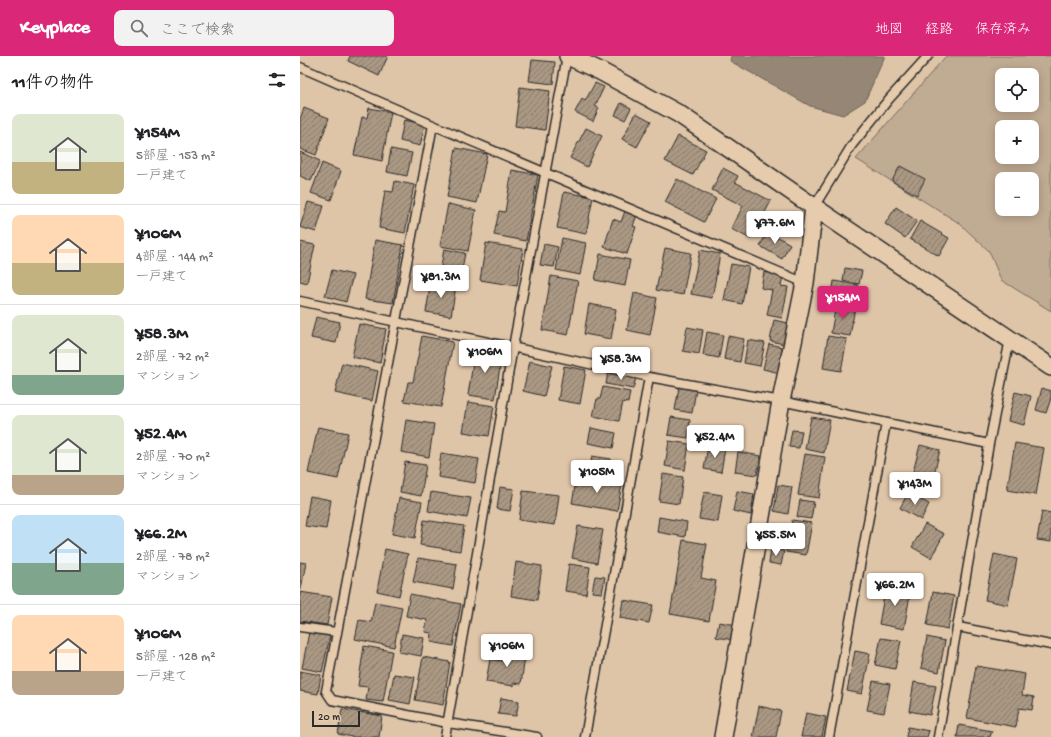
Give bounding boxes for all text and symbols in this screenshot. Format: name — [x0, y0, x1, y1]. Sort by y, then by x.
search box — [114, 10, 394, 46]
text: Keyplace — [20, 17, 90, 40]
icon: search — [128, 17, 150, 39]
text: ここで検索 — [160, 22, 235, 40]
text: 地図 — [875, 22, 903, 39]
text: 経路 — [925, 22, 953, 39]
text: 保存済み — [975, 22, 1031, 39]
map controls — [995, 68, 1039, 216]
button: locate — [995, 68, 1039, 112]
icon: filters — [266, 69, 288, 91]
text: 11件の物件 — [12, 74, 94, 94]
button: + — [995, 120, 1039, 164]
text: ¥154M — [136, 124, 180, 144]
icon: home — [44, 130, 92, 178]
text: 5部屋 · 153 m² — [136, 149, 215, 164]
text: 一戸建て — [136, 169, 188, 184]
button: − — [995, 172, 1039, 216]
pin: ¥77.6M — [742, 211, 808, 245]
text: ¥77.6M — [755, 216, 795, 231]
text: ¥106M — [136, 225, 181, 245]
icon: home — [44, 231, 92, 279]
text: 4部屋 · 144 m² — [136, 250, 213, 265]
pin: ¥81.3M — [408, 265, 474, 299]
text: 一戸建て — [136, 270, 188, 285]
text: ¥81.3M — [422, 270, 460, 285]
pin: ¥154M — [815, 286, 871, 320]
text: ¥154M — [826, 291, 860, 306]
text: ¥58.3M — [136, 325, 188, 345]
icon: home — [44, 331, 92, 379]
pin: ¥106M — [457, 340, 513, 374]
text: ¥106M — [468, 345, 502, 360]
pin: ¥58.3M — [588, 347, 654, 381]
text: 2部屋 · 72 m² — [136, 350, 209, 365]
text: ¥58.3M — [601, 352, 641, 367]
text: マンション — [136, 370, 200, 385]
text: ¥52.4M — [136, 425, 186, 445]
pin: ¥52.4M — [682, 425, 748, 459]
text: ¥52.4M — [696, 430, 734, 445]
icon: home — [44, 431, 92, 479]
text: 2部屋 · 70 m² — [136, 450, 210, 465]
pin: ¥105M — [569, 460, 625, 494]
text: ¥105M — [580, 465, 614, 480]
text: マンション — [136, 470, 200, 485]
pin: ¥143M — [887, 472, 943, 506]
text: ¥143M — [898, 477, 932, 492]
pin: ¥55.5M — [743, 523, 809, 557]
text: ¥66.2M — [136, 525, 187, 545]
text: ¥55.5M — [756, 528, 796, 543]
icon: home — [44, 531, 92, 579]
text: 2部屋 · 78 m² — [136, 550, 210, 565]
text: マンション — [136, 570, 200, 585]
pin: ¥66.2M — [862, 573, 928, 607]
text: ¥66.2M — [876, 578, 914, 593]
text: ¥106M — [136, 625, 181, 645]
icon: home — [44, 631, 92, 679]
pin: ¥106M — [479, 634, 535, 668]
text: ¥106M — [490, 639, 524, 654]
text: 5部屋 · 128 m² — [136, 650, 215, 665]
text: 一戸建て — [136, 670, 188, 685]
scale bar — [312, 709, 360, 728]
text: 20 m — [318, 712, 340, 724]

